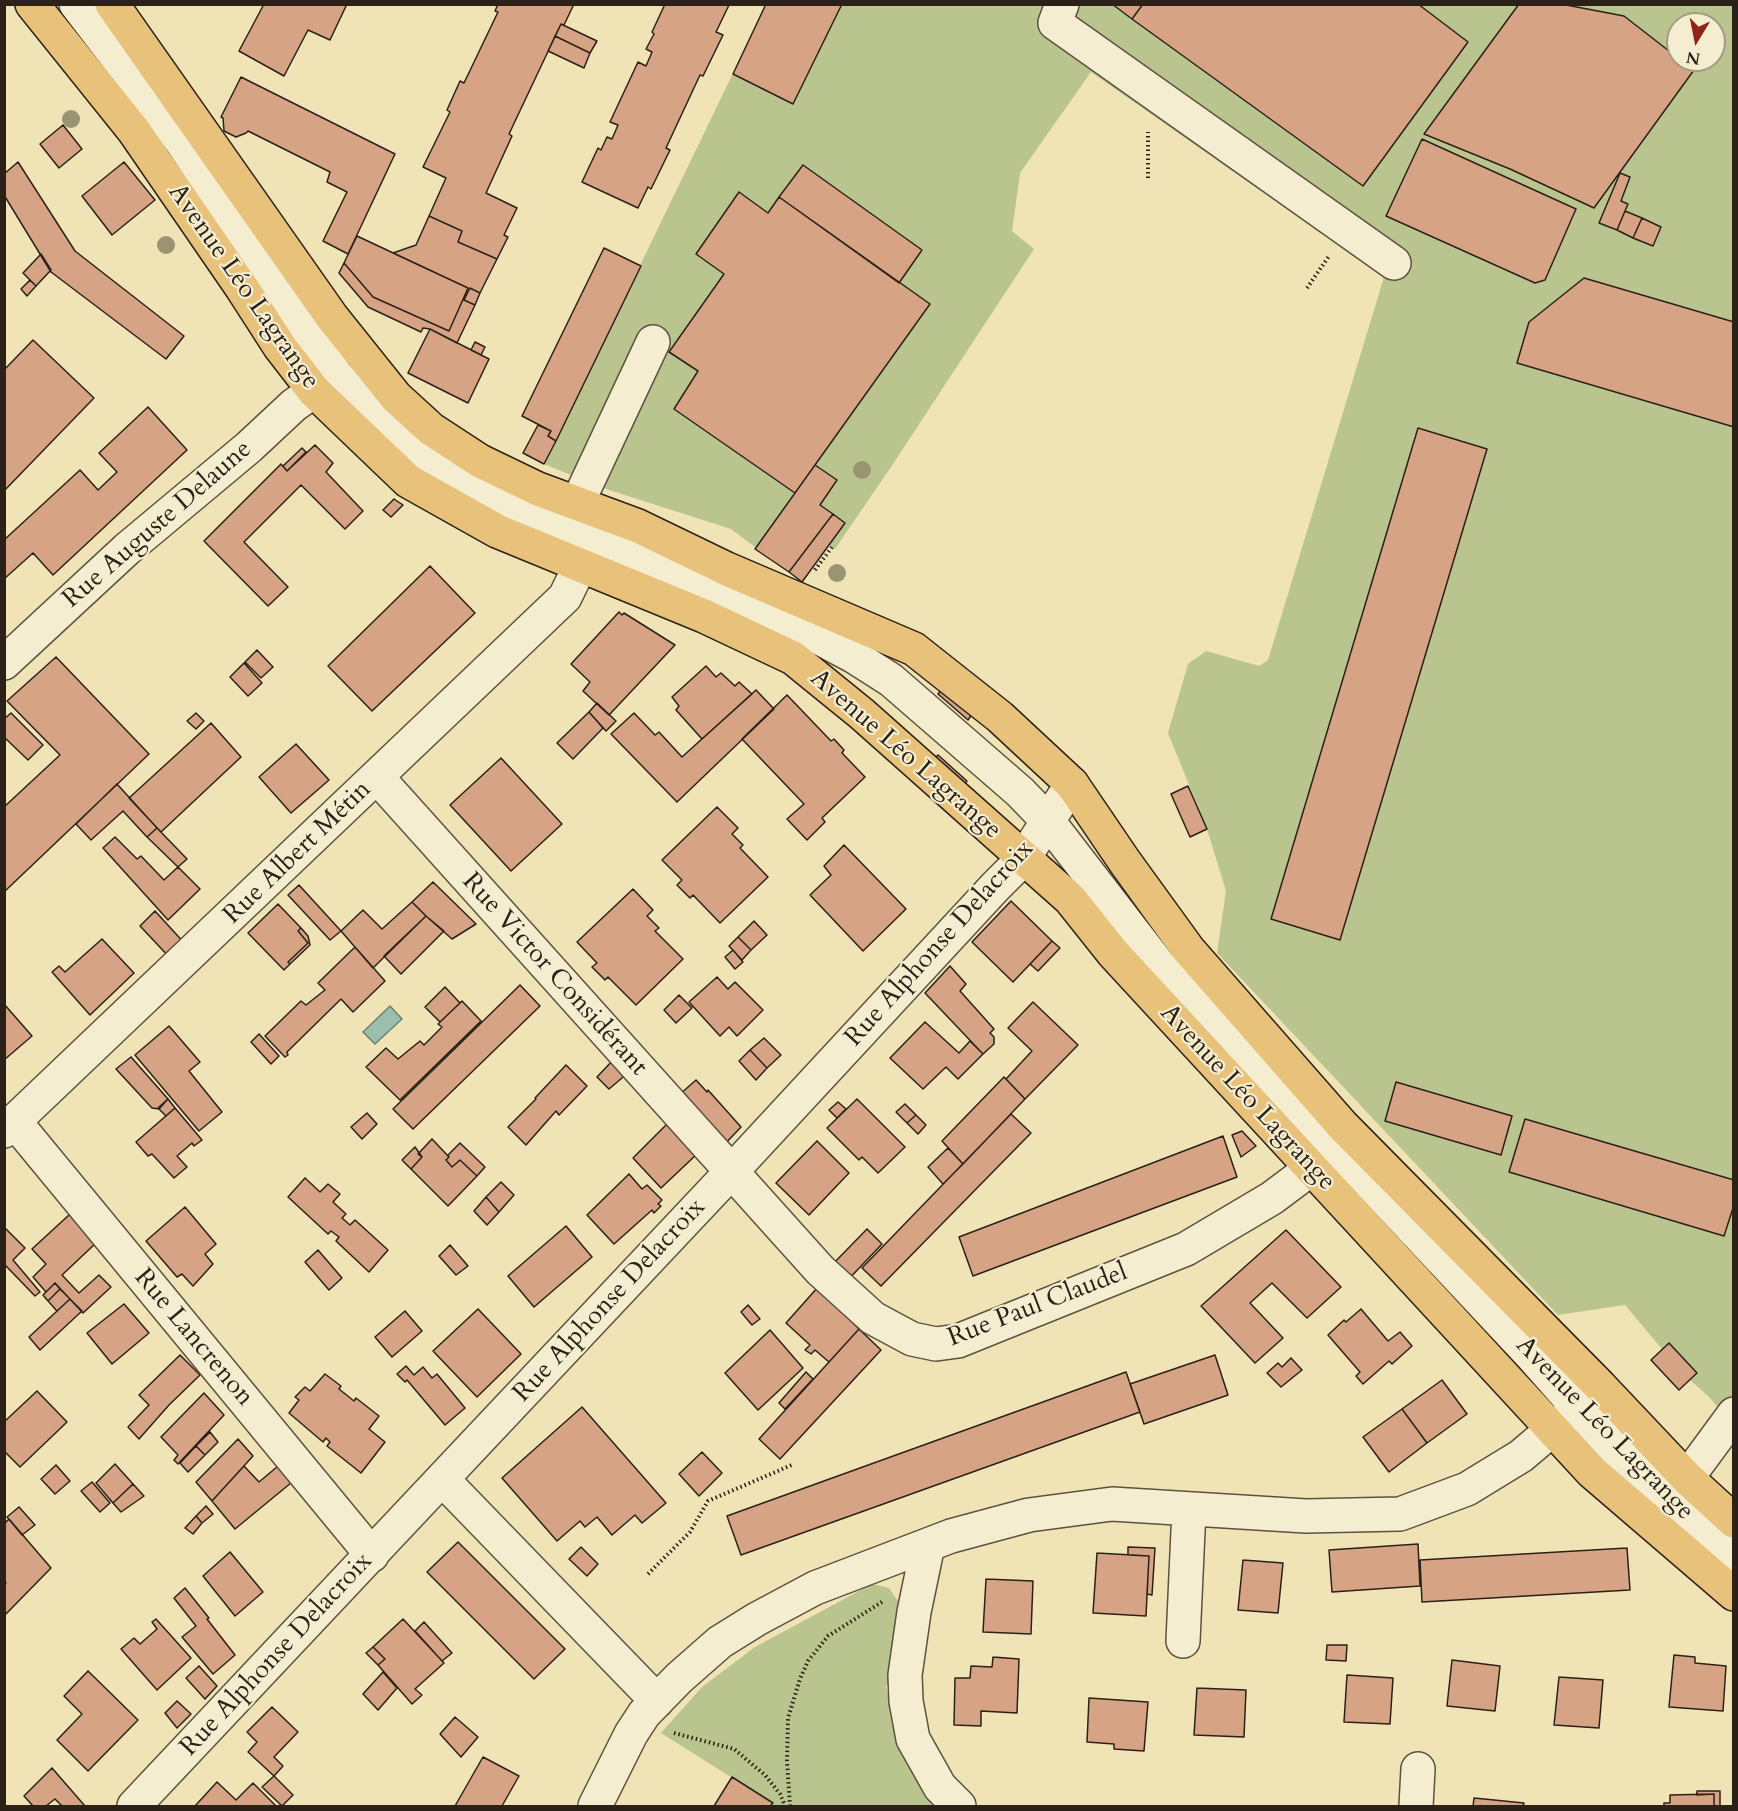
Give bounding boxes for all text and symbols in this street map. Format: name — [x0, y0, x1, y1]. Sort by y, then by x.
north arrow — [1666, 12, 1726, 72]
text: N — [1684, 46, 1702, 70]
street label: Avenue Léo Lagrange — [160, 178, 326, 396]
street label: Rue Auguste Delaune — [57, 434, 259, 616]
street label: Avenue Léo Lagrange — [803, 663, 1007, 847]
street label: Rue Albert Métin — [218, 775, 378, 931]
street label: Rue Alphonse Delacroix — [839, 834, 1041, 1054]
street label: Rue Victor Considérant — [455, 867, 653, 1083]
street label: Avenue Léo Lagrange — [1153, 998, 1341, 1198]
street label: Rue Alphonse Delacroix — [508, 1193, 712, 1409]
street label: Rue Paul Claudel — [944, 1257, 1132, 1355]
street label: Rue Lancrenon — [127, 1263, 259, 1413]
street label: Avenue Léo Lagrange — [1508, 1331, 1700, 1527]
street label: Rue Alphonse Delacroix — [175, 1547, 379, 1763]

